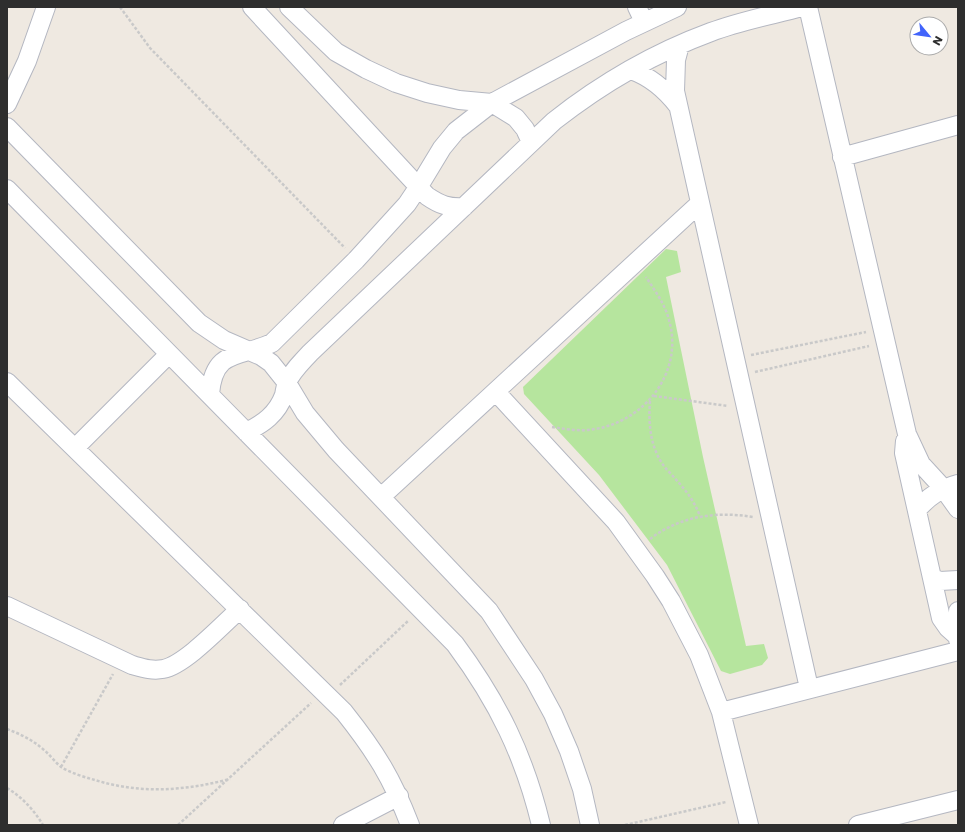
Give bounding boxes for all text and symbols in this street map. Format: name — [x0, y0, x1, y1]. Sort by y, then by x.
north arrow — [909, 16, 949, 56]
text: N — [929, 33, 947, 48]

